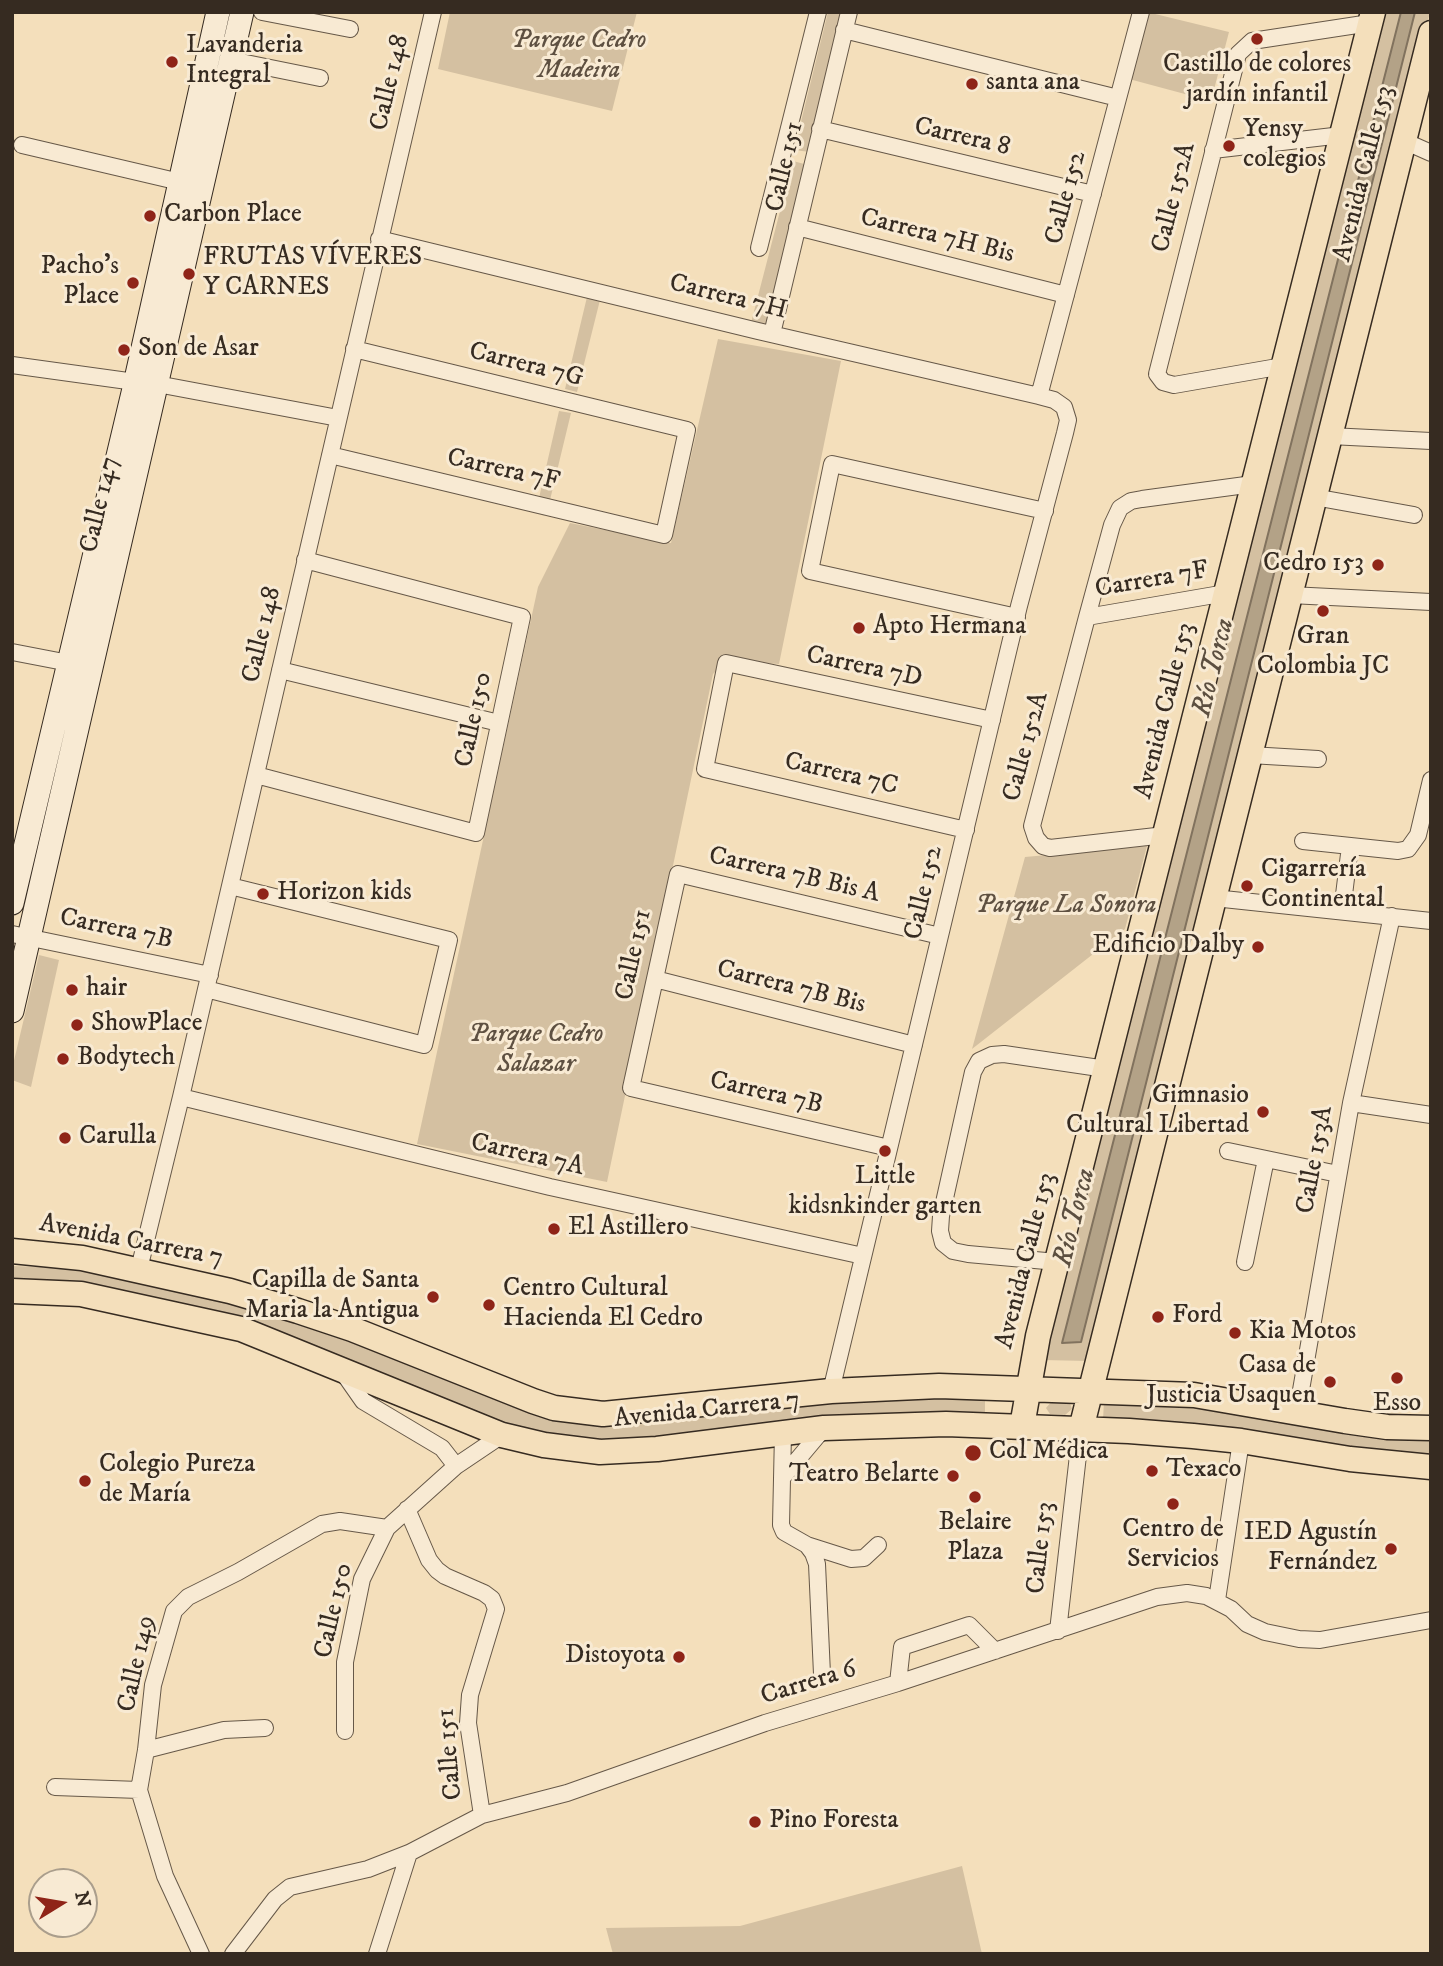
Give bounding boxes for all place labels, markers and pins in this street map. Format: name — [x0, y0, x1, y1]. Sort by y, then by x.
place label: Lavanderia Integral — [186, 31, 303, 92]
marker: Castillo de colores jardín infantil — [1249, 31, 1265, 47]
place label: Castillo de colores jardín infantil — [1163, 50, 1351, 112]
marker: Lavanderia Integral — [164, 54, 180, 70]
place label: santa ana — [986, 68, 1080, 100]
marker: santa ana — [964, 76, 980, 92]
place label: Yensy colegios — [1243, 115, 1326, 176]
marker: Yensy colegios — [1221, 138, 1237, 154]
place label: Carbon Place — [164, 200, 302, 232]
marker: Carbon Place — [142, 208, 158, 224]
place label: FRUTAS VÍVERES Y CARNES — [203, 243, 422, 304]
place label: Pacho's Place — [40, 252, 119, 314]
marker: FRUTAS VÍVERES Y CARNES — [181, 266, 197, 282]
marker: Pacho's Place — [125, 275, 141, 291]
place label: Son de Asar — [138, 334, 259, 366]
marker: Son de Asar — [116, 342, 132, 358]
place label: Cedro 153 — [1263, 549, 1364, 581]
marker: Cedro 153 — [1370, 557, 1386, 573]
marker: Gran Colombia JC — [1315, 603, 1331, 619]
place label: Apto Hermana — [873, 612, 1026, 644]
marker: Apto Hermana — [851, 620, 867, 636]
place label: Gran Colombia JC — [1257, 622, 1389, 684]
place label: Cigarrería Continental — [1261, 855, 1384, 917]
place label: Horizon kids — [277, 878, 412, 910]
marker: Cigarrería Continental — [1239, 878, 1255, 894]
marker: Horizon kids — [255, 886, 271, 902]
place label: Edificio Dalby — [1092, 931, 1244, 963]
marker: Edificio Dalby — [1250, 939, 1266, 955]
place label: hair — [86, 974, 127, 1006]
marker: hair — [64, 982, 80, 998]
place label: ShowPlace — [91, 1009, 203, 1041]
marker: ShowPlace — [69, 1017, 85, 1033]
place label: Bodytech — [77, 1043, 175, 1075]
marker: Bodytech — [55, 1051, 71, 1067]
place label: Gimnasio Cultural Libertad — [1066, 1081, 1249, 1142]
marker: Gimnasio Cultural Libertad — [1255, 1104, 1271, 1120]
place label: Carulla — [79, 1122, 156, 1154]
marker: Carulla — [57, 1130, 73, 1146]
marker: Little kidsnkinder garten — [877, 1143, 893, 1159]
place label: Little kidsnkinder garten — [789, 1162, 981, 1224]
place label: El Astillero — [568, 1213, 689, 1245]
marker: El Astillero — [546, 1221, 562, 1237]
place label: Capilla de Santa Maria la Antigua — [245, 1266, 419, 1328]
place label: Centro Cultural Hacienda El Cedro — [503, 1274, 703, 1336]
marker: Capilla de Santa Maria la Antigua — [425, 1289, 441, 1305]
marker: Centro Cultural Hacienda El Cedro — [481, 1297, 497, 1313]
place label: Ford — [1172, 1301, 1222, 1333]
marker: Ford — [1150, 1309, 1166, 1325]
place label: Kia Motos — [1249, 1317, 1356, 1349]
marker: Kia Motos — [1227, 1325, 1243, 1341]
place label: Casa de Justicia Usaquen — [1146, 1351, 1316, 1412]
marker: Esso — [1389, 1370, 1405, 1386]
marker: Casa de Justicia Usaquen — [1322, 1374, 1338, 1390]
place label: Esso — [1373, 1389, 1421, 1421]
place label: Col Médica — [989, 1437, 1108, 1469]
marker: Col Médica — [963, 1443, 983, 1463]
place label: Colegio Pureza de María — [99, 1450, 255, 1512]
place label: Texaco — [1166, 1455, 1241, 1487]
place label: Teatro Belarte — [789, 1460, 939, 1492]
marker: Texaco — [1144, 1463, 1160, 1479]
marker: Teatro Belarte — [945, 1468, 961, 1484]
marker: Colegio Pureza de María — [77, 1473, 93, 1489]
marker: Belaire Plaza — [967, 1489, 983, 1505]
marker: Centro de Servicios — [1165, 1496, 1181, 1512]
place label: Belaire Plaza — [938, 1508, 1012, 1570]
place label: Centro de Servicios — [1122, 1515, 1224, 1576]
place label: IED Agustín Fernández — [1244, 1518, 1377, 1580]
marker: IED Agustín Fernández — [1383, 1541, 1399, 1557]
place label: Distoyota — [565, 1641, 665, 1673]
marker: Distoyota — [671, 1649, 687, 1665]
place label: Pino Foresta — [769, 1806, 899, 1838]
marker: Pino Foresta — [747, 1814, 763, 1830]

